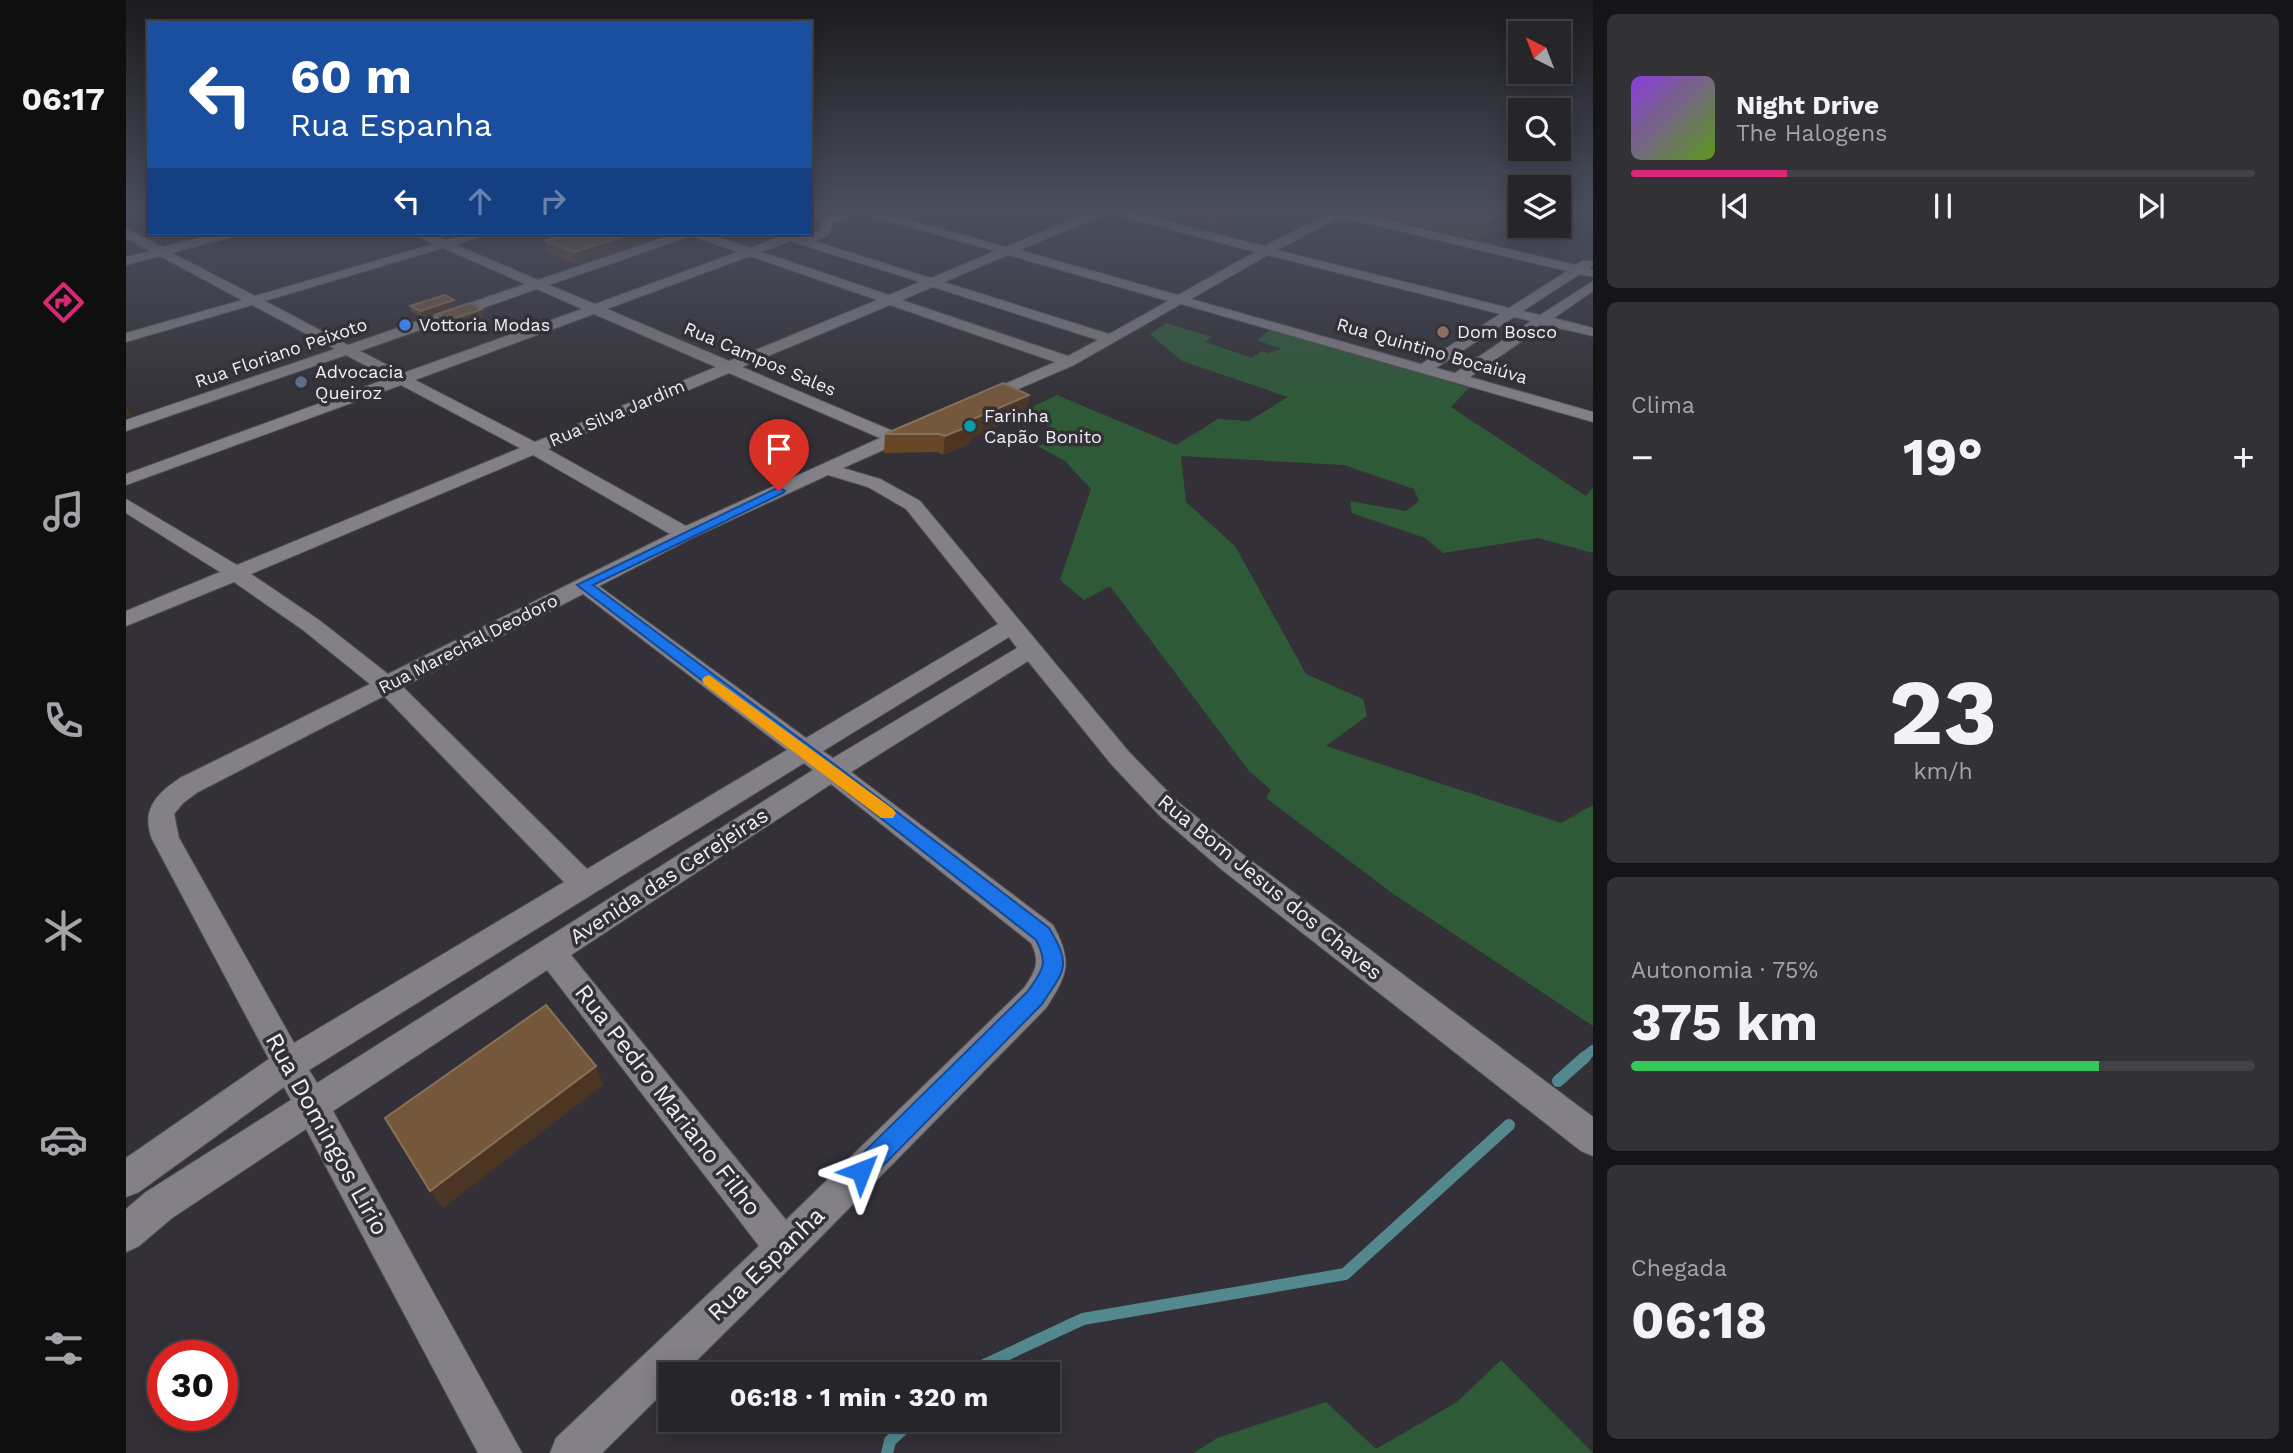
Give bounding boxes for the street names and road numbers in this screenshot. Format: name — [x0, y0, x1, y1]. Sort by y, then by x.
street label: Rua Floriano Peixoto — [192, 313, 370, 392]
street label: Rua Quintino Bocaiúva — [1334, 313, 1530, 388]
street label: Rua Campos Sales — [681, 317, 839, 400]
street label: Rua Silva Jardim — [546, 375, 688, 451]
street label: Rua Marechal Deodoro — [375, 589, 561, 698]
street label: Rua Bom Jesus dos Chaves — [1153, 788, 1388, 985]
street label: Avenida das Cerejeiras — [565, 802, 772, 949]
street label: Rua Pedro Mariano Filho — [569, 979, 767, 1221]
street label: Rua Domingos Lirio — [260, 1028, 394, 1240]
street label: Rua Espanha — [702, 1201, 830, 1327]

